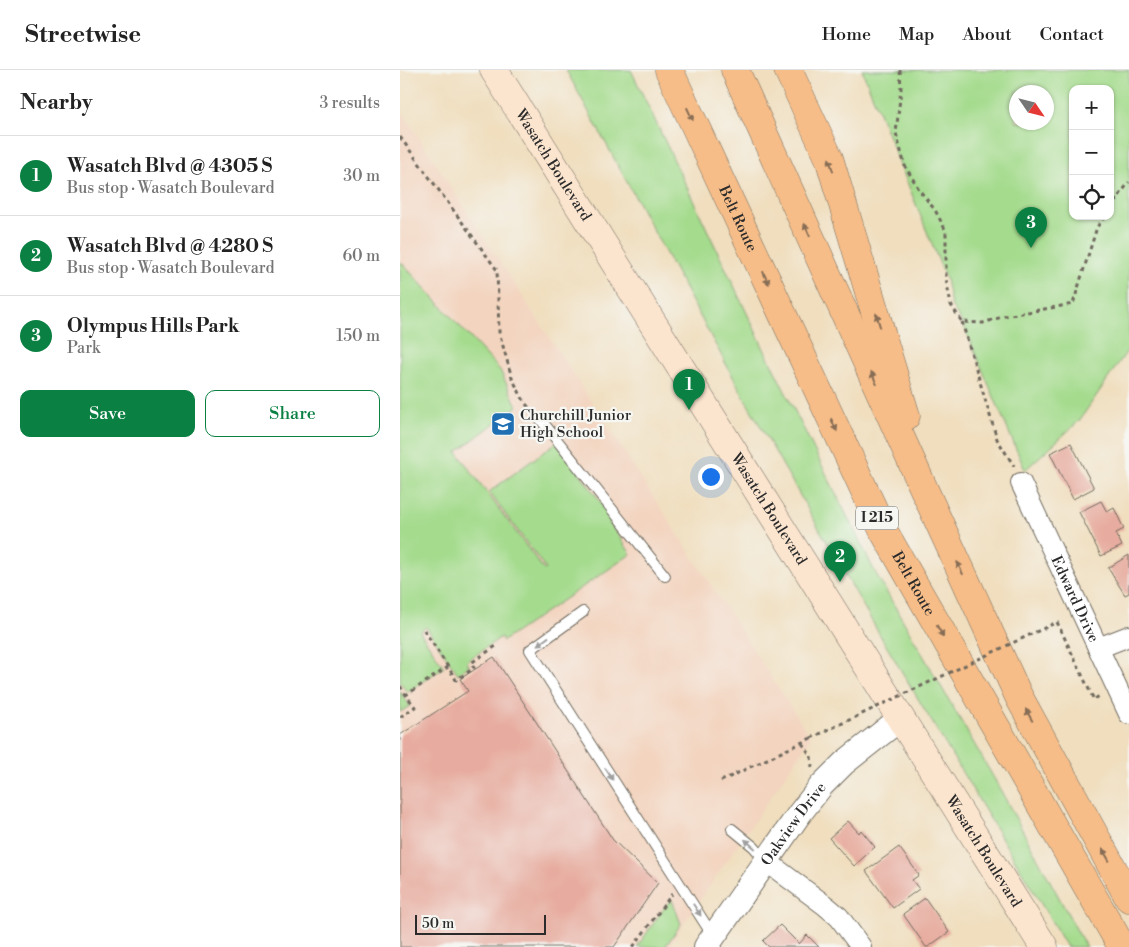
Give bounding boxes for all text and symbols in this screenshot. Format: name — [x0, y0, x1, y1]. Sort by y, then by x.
text: Streetwise — [25, 20, 141, 50]
text: Home — [822, 23, 871, 46]
text: Map — [899, 23, 935, 46]
text: About — [963, 23, 1012, 46]
text: Contact — [1040, 23, 1104, 46]
north arrow — [1009, 85, 1054, 130]
map controls — [1069, 85, 1114, 220]
button: + — [1069, 85, 1114, 130]
text: Nearby — [20, 90, 93, 116]
text: 3 results — [319, 93, 380, 113]
street label: Wasatch Boulevard — [511, 105, 596, 225]
one-way arrow — [686, 107, 694, 121]
button: − — [1069, 130, 1114, 175]
text: Wasatch Blvd @ 4305 S — [67, 154, 272, 178]
one-way arrow — [827, 157, 835, 172]
text: 1 — [32, 166, 40, 186]
text: 30 m — [343, 166, 380, 186]
button: locate — [1069, 175, 1114, 220]
text: Bus stop · Wasatch Boulevard — [67, 178, 275, 198]
street label: Belt Route — [714, 182, 762, 255]
pin: 3 — [1015, 207, 1047, 248]
one-way arrow — [803, 223, 811, 237]
text: Wasatch Blvd @ 4280 S — [67, 234, 273, 258]
text: 2 — [31, 246, 41, 266]
text: 60 m — [342, 246, 380, 266]
text: Bus stop · Wasatch Boulevard — [67, 258, 275, 278]
one-way arrow — [761, 270, 770, 285]
one-way arrow — [873, 313, 881, 328]
text: Olympus Hills Park — [67, 314, 240, 338]
text: 3 — [31, 326, 41, 346]
text: 150 m — [336, 326, 380, 346]
text: Park — [67, 338, 100, 358]
pin: 1 — [673, 369, 705, 410]
one-way arrow — [869, 371, 877, 385]
button: Save — [20, 390, 195, 437]
button: Share — [205, 390, 380, 437]
place label: Churchill Junior High School — [520, 406, 632, 442]
school or university icon: Churchill Junior High School — [490, 411, 516, 437]
one-way arrow — [830, 418, 838, 432]
street label: Wasatch Boulevard — [726, 449, 812, 569]
your location — [698, 464, 724, 490]
road number: I 215 — [856, 506, 898, 529]
pin: 2 — [824, 541, 856, 582]
street label: Belt Route — [887, 547, 940, 619]
street label: Edward Drive — [1047, 553, 1104, 645]
one-way arrow — [956, 561, 964, 575]
one-way arrow — [936, 625, 945, 638]
one-way arrow — [536, 636, 550, 646]
one-way arrow — [1025, 709, 1034, 722]
one-way arrow — [604, 767, 614, 780]
street label: Oakview Drive — [757, 778, 830, 869]
street label: Wasatch Boulevard — [941, 791, 1026, 911]
one-way arrow — [745, 838, 757, 850]
one-way arrow — [1101, 848, 1110, 861]
one-way arrow — [692, 904, 701, 917]
scale bar — [415, 912, 546, 935]
text: 50 m — [422, 915, 454, 933]

